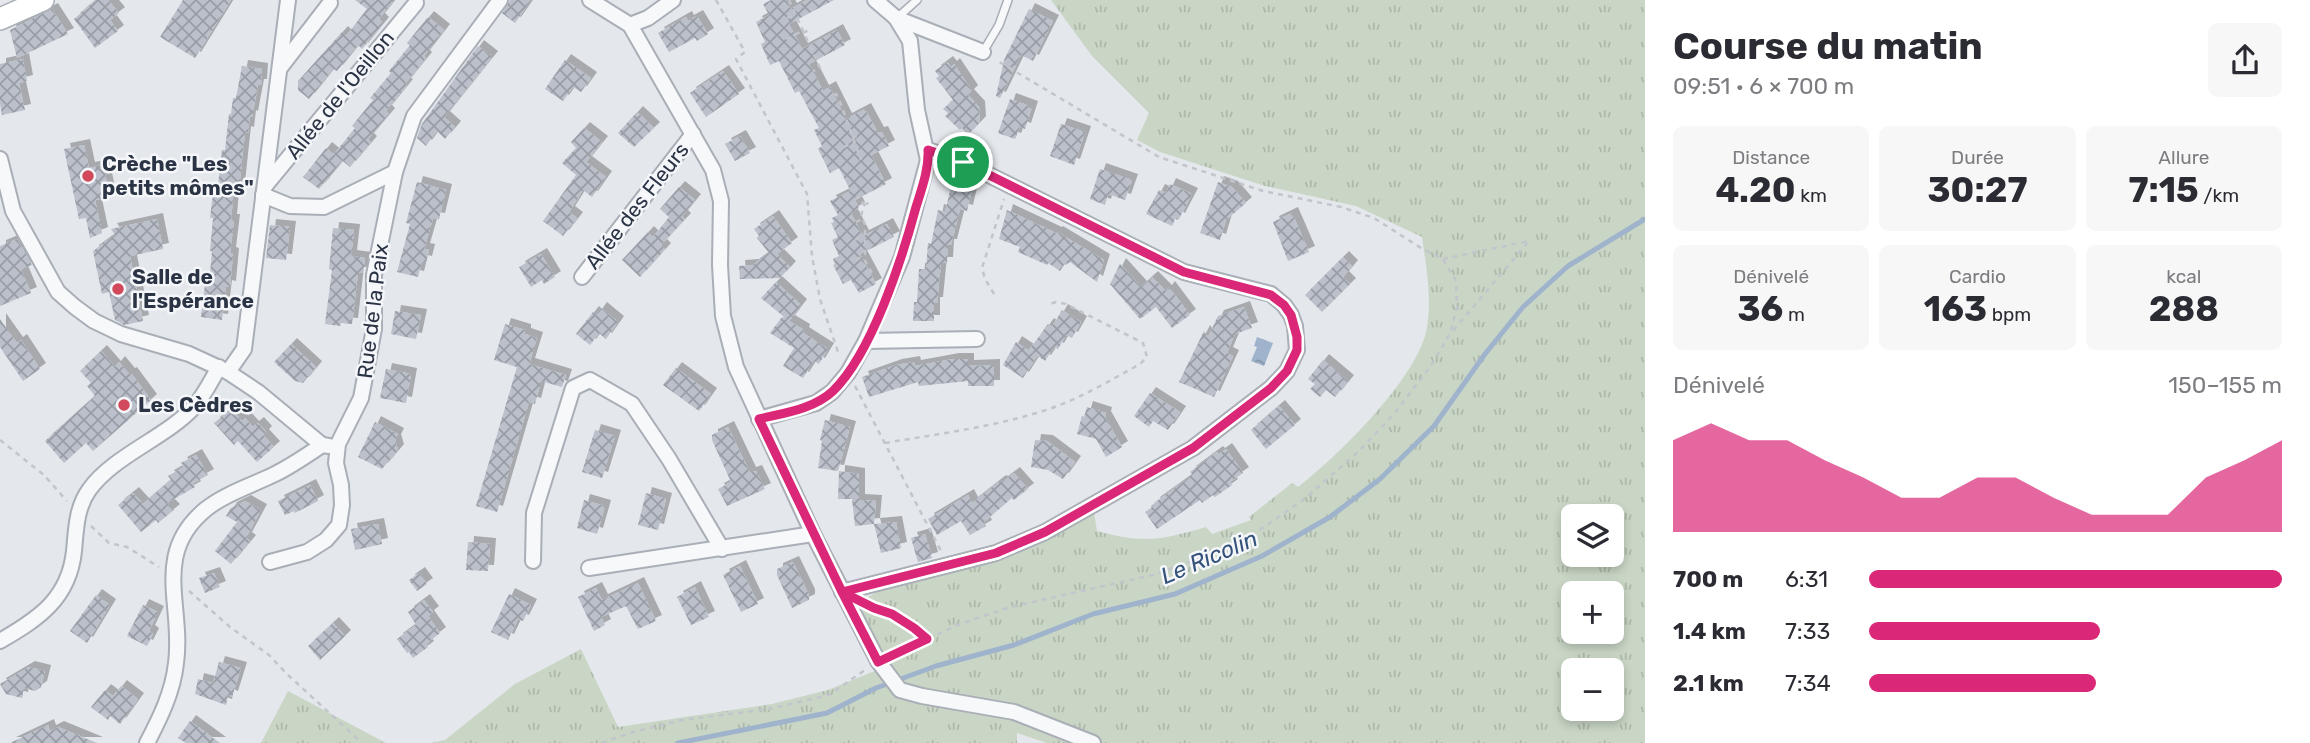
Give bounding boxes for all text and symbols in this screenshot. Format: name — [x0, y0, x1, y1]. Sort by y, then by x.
text: Course du matin — [1673, 23, 1983, 69]
button: share — [2208, 23, 2282, 97]
street label: Allée de l'Oeillon — [280, 25, 399, 164]
text: 09:51 · 6 × 700 m — [1673, 72, 1854, 100]
pin — [933, 132, 993, 192]
street label: Allée des Fleurs — [579, 138, 694, 274]
icon: arrive — [944, 143, 982, 181]
text: Distance — [1732, 146, 1810, 169]
text: Durée — [1951, 146, 2004, 169]
text: Allure — [2158, 146, 2209, 169]
place label: Crèche "Les petits mômes" — [102, 151, 254, 200]
marker: Crèche "Les petits mômes" — [80, 168, 96, 184]
text: 4.20 — [1715, 169, 1796, 211]
text: 30:27 — [1928, 169, 2027, 211]
text: 7:15 — [2128, 169, 2199, 211]
text: km — [1796, 184, 1827, 207]
text: /km — [2199, 184, 2239, 207]
street label: Rue de la Paix — [352, 242, 393, 380]
place label: Salle de l'Espérance — [132, 264, 254, 313]
text: Dénivelé — [1733, 265, 1809, 288]
text: Cardio — [1949, 265, 2006, 288]
text: kcal — [2166, 265, 2201, 288]
marker: Salle de l'Espérance — [110, 281, 126, 297]
text: 36 — [1737, 288, 1783, 330]
text: 163 — [1924, 288, 1987, 330]
text: 288 — [2149, 288, 2219, 330]
text: m — [1783, 303, 1805, 326]
text: bpm — [1987, 303, 2031, 326]
text: Dénivelé — [1673, 371, 1765, 399]
text: 150–155 m — [2168, 371, 2282, 399]
place label: Les Cèdres — [138, 392, 253, 417]
marker: Les Cèdres — [116, 397, 132, 413]
map controls — [1561, 504, 1624, 721]
button: layers — [1561, 504, 1624, 567]
water label: Le Ricolin — [1156, 524, 1262, 590]
text: 700 m — [1673, 565, 1743, 593]
text: 6:31 — [1785, 565, 1828, 593]
button: + — [1561, 581, 1624, 644]
text: 1.4 km — [1673, 617, 1746, 645]
text: 7:33 — [1785, 617, 1830, 645]
button: − — [1561, 658, 1624, 721]
text: 2.1 km — [1673, 669, 1744, 697]
text: 7:34 — [1785, 669, 1831, 697]

